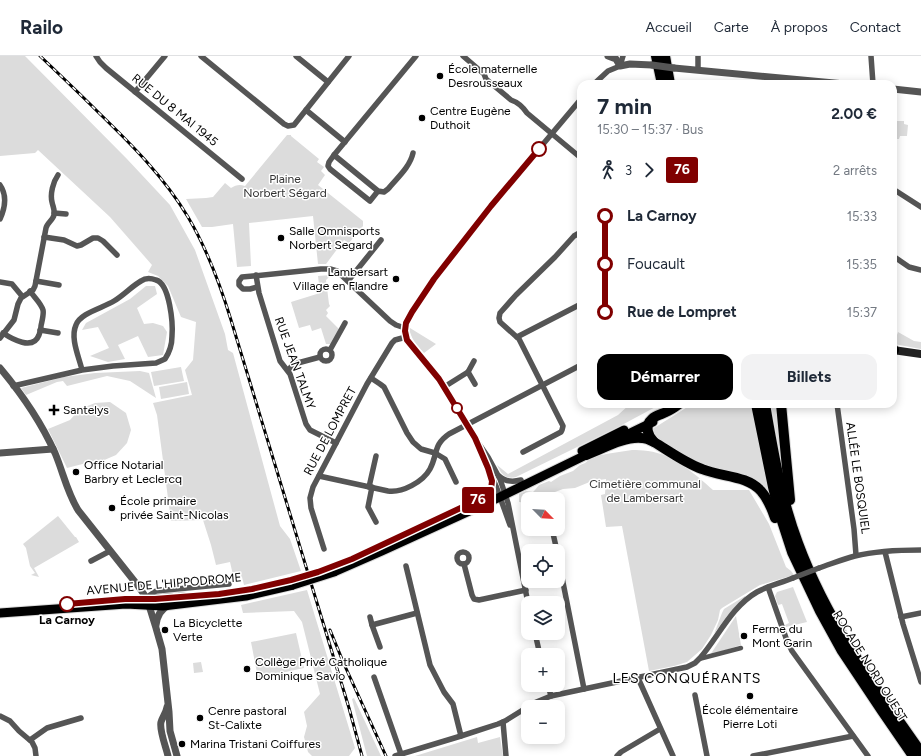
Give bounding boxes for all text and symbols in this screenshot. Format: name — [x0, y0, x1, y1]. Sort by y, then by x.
text: Railo — [20, 16, 63, 39]
text: Accueil — [646, 19, 692, 36]
text: Carte — [714, 19, 749, 36]
text: À propos — [771, 19, 828, 36]
text: Contact — [850, 19, 901, 36]
place label: École maternelle Desrousseaux — [448, 62, 538, 90]
street label: RUE DU 8 MAI 1945 — [129, 71, 221, 149]
marker: École maternelle Desrousseaux — [435, 71, 445, 81]
text: 7 min — [597, 93, 652, 120]
place label: Centre Eugène Duthoit — [430, 104, 511, 132]
text: 2.00 € — [831, 105, 877, 123]
marker: Centre Eugène Duthoit — [417, 113, 427, 123]
text: 15:30 – 15:37 · Bus — [597, 122, 703, 137]
unlabelled marker — [531, 141, 547, 157]
icon: walk — [597, 159, 619, 181]
icon: forward — [638, 159, 660, 181]
text: 76 — [674, 161, 690, 178]
text: 3 — [625, 163, 632, 178]
text: 2 arrêts — [833, 163, 877, 178]
park label: Plaine Norbert Ségard — [243, 172, 327, 200]
text: La Carnoy — [627, 207, 697, 225]
text: 15:33 — [847, 209, 877, 224]
place label: Salle Omnisports Norbert Segard — [289, 224, 381, 252]
marker: Salle Omnisports Norbert Segard — [276, 233, 286, 243]
text: Foucault — [627, 255, 685, 273]
text: 15:35 — [846, 257, 877, 272]
place label: Lambersart Village en Flandre — [293, 265, 388, 293]
marker: Lambersart Village en Flandre — [391, 274, 401, 284]
text: Rue de Lompret — [627, 303, 737, 321]
text: 15:37 — [847, 305, 877, 320]
street label: RUE JEAN TALMY — [272, 315, 318, 412]
button: Démarrer — [597, 354, 733, 400]
button: Billets — [741, 354, 877, 400]
street label: RUE DE LOMPRET — [301, 384, 359, 478]
unlabelled marker — [451, 402, 463, 414]
place label: Santelys — [63, 403, 109, 417]
marker: Santelys — [48, 404, 60, 416]
street label: ALLÉE LE BOSQUIEL — [843, 421, 873, 535]
place label: Office Notarial Barbry et Leclercq — [84, 458, 182, 486]
marker: Office Notarial Barbry et Leclercq — [71, 467, 81, 477]
park label: Cimetière communal de Lambersart — [589, 477, 701, 505]
line badge: 76 — [460, 487, 496, 513]
text: 76 — [470, 491, 486, 508]
north arrow — [521, 492, 565, 536]
map controls — [521, 492, 565, 744]
place label: École primaire privée Saint-Nicolas — [120, 494, 229, 522]
marker: École primaire privée Saint-Nicolas — [107, 503, 117, 513]
button: locate — [521, 544, 565, 588]
street label: AVENUE DE L'HIPPODROME — [86, 570, 242, 598]
marker: La Carnoy — [59, 596, 75, 612]
button: layers — [521, 596, 565, 640]
street label: ROCADE NORD OUEST — [830, 608, 910, 724]
place label: La Carnoy — [39, 613, 95, 627]
place label: La Bicyclette Verte — [173, 616, 243, 644]
place label: Ferme du Mont Garin — [752, 622, 812, 650]
marker: La Bicyclette Verte — [160, 625, 170, 635]
marker: Ferme du Mont Garin — [739, 631, 749, 641]
button: + — [521, 648, 565, 692]
place label: Collège Privé Catholique Dominique Savio — [255, 655, 387, 683]
marker: Collège Privé Catholique Dominique Savio — [242, 664, 252, 674]
district label: LES CONQUÉRANTS — [613, 670, 761, 687]
marker: École élémentaire Pierre Loti — [745, 691, 755, 701]
button: − — [521, 700, 565, 744]
place label: École élémentaire Pierre Loti — [702, 703, 798, 731]
place label: Cenre pastoral St-Calixte — [208, 704, 287, 732]
marker: Cenre pastoral St-Calixte — [195, 713, 205, 723]
place label: Marina Tristani Coiffures — [190, 737, 321, 751]
marker: Marina Tristani Coiffures — [177, 739, 187, 749]

